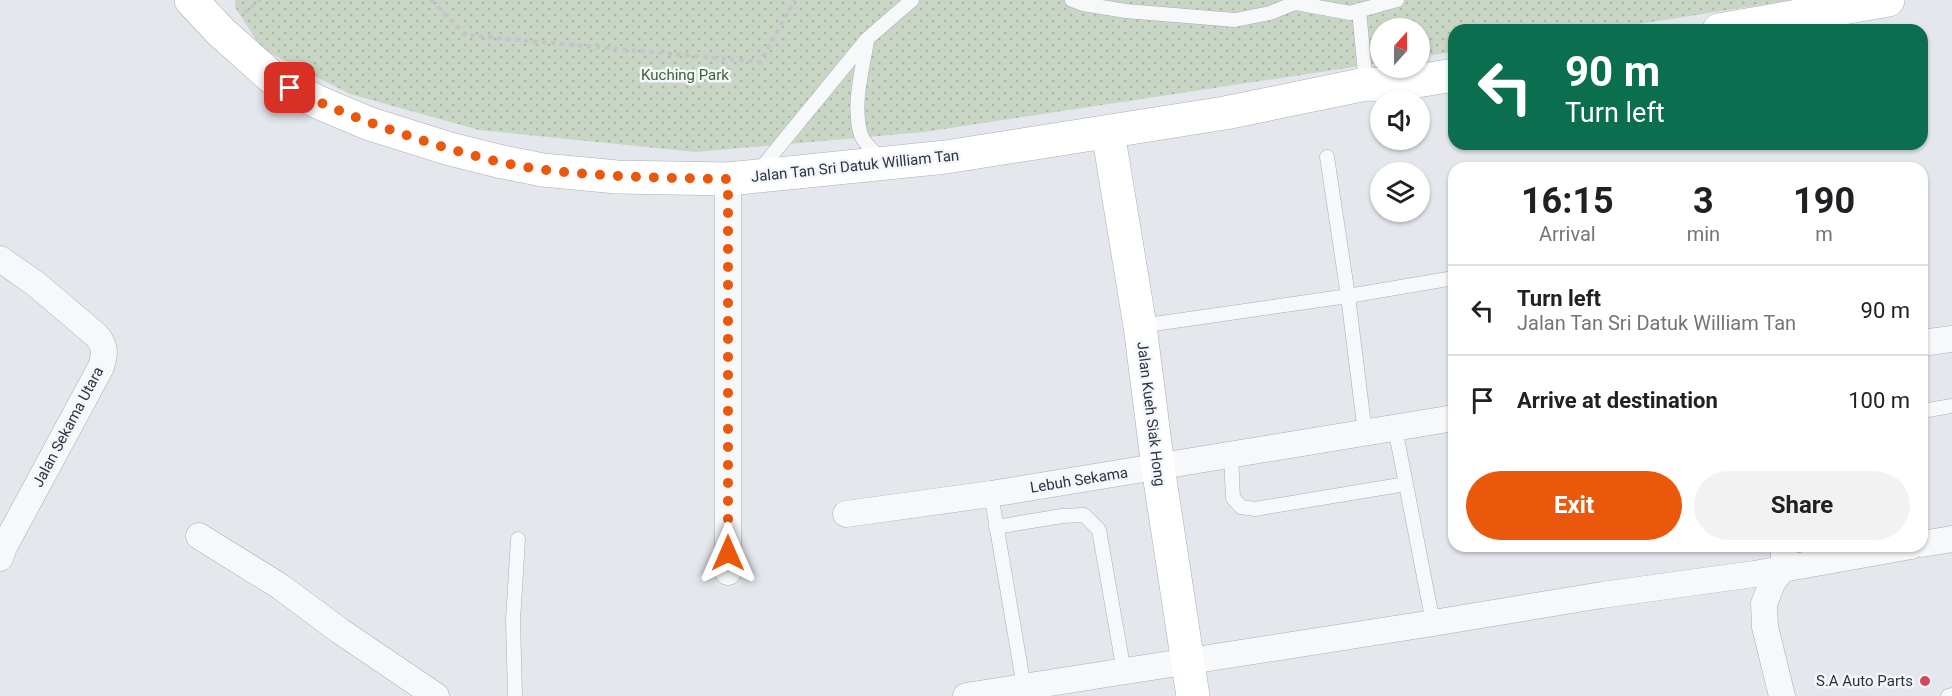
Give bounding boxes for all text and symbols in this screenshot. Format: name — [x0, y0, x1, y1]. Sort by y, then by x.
north arrow — [1370, 18, 1430, 78]
map controls — [1370, 18, 1430, 222]
text: 90 m — [1565, 47, 1660, 96]
icon: left — [1466, 48, 1544, 126]
pin — [264, 62, 315, 113]
park label: Kuching Park — [641, 66, 729, 84]
icon: arrive — [273, 71, 306, 104]
button: sound — [1370, 90, 1430, 150]
text: Turn left — [1565, 97, 1665, 129]
street label: Jalan Tan Sri Datuk William Tan — [750, 146, 960, 186]
button: layers — [1370, 162, 1430, 222]
text: 16:15 — [1521, 180, 1614, 222]
text: 3 — [1693, 180, 1714, 222]
text: 190 — [1793, 180, 1855, 222]
text: Arrival — [1539, 222, 1596, 246]
text: min — [1687, 222, 1720, 246]
text: m — [1815, 222, 1833, 246]
text: Turn left — [1517, 286, 1601, 311]
icon: left — [1466, 294, 1499, 327]
text: 90 m — [1861, 298, 1910, 323]
text: Jalan Tan Sri Datuk William Tan — [1517, 311, 1796, 335]
street label: Jalan Kueh Siak Hong — [1133, 341, 1169, 487]
street label: Jalan Sekama Utara — [29, 364, 107, 490]
icon: arrive — [1466, 384, 1499, 417]
text: Arrive at destination — [1517, 388, 1718, 413]
text: 100 m — [1848, 388, 1910, 413]
street label: Lebuh Sekama — [1029, 463, 1129, 497]
button: Exit — [1466, 471, 1682, 540]
button: Share — [1694, 471, 1910, 540]
position arrow — [696, 521, 760, 585]
place label: S.A Auto Parts — [1816, 672, 1913, 690]
marker: S.A Auto Parts — [1918, 674, 1932, 688]

